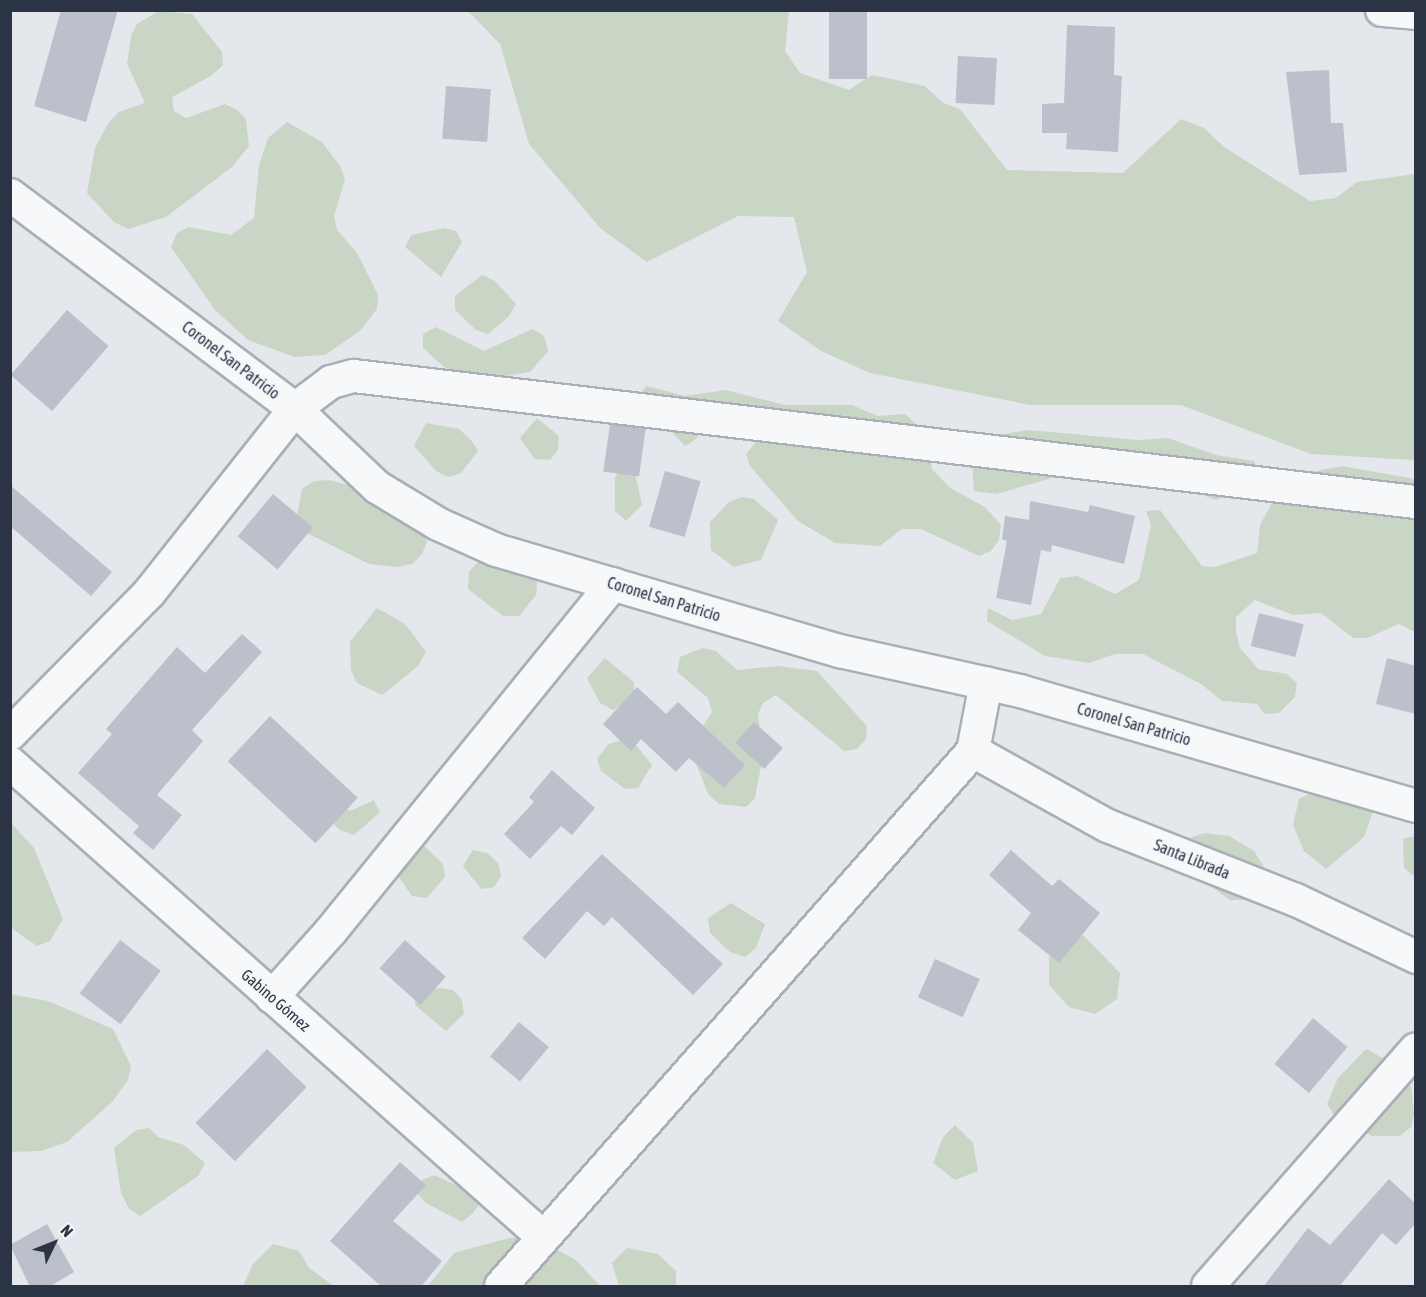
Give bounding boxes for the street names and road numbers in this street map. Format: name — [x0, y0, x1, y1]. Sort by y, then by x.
street label: Coronel San Patricio — [178, 317, 284, 403]
street label: Coronel San Patricio — [605, 573, 723, 625]
street label: Coronel San Patricio — [1075, 699, 1193, 749]
street label: Santa Librada — [1151, 835, 1233, 883]
street label: Gabino Gómez — [238, 965, 314, 1035]

